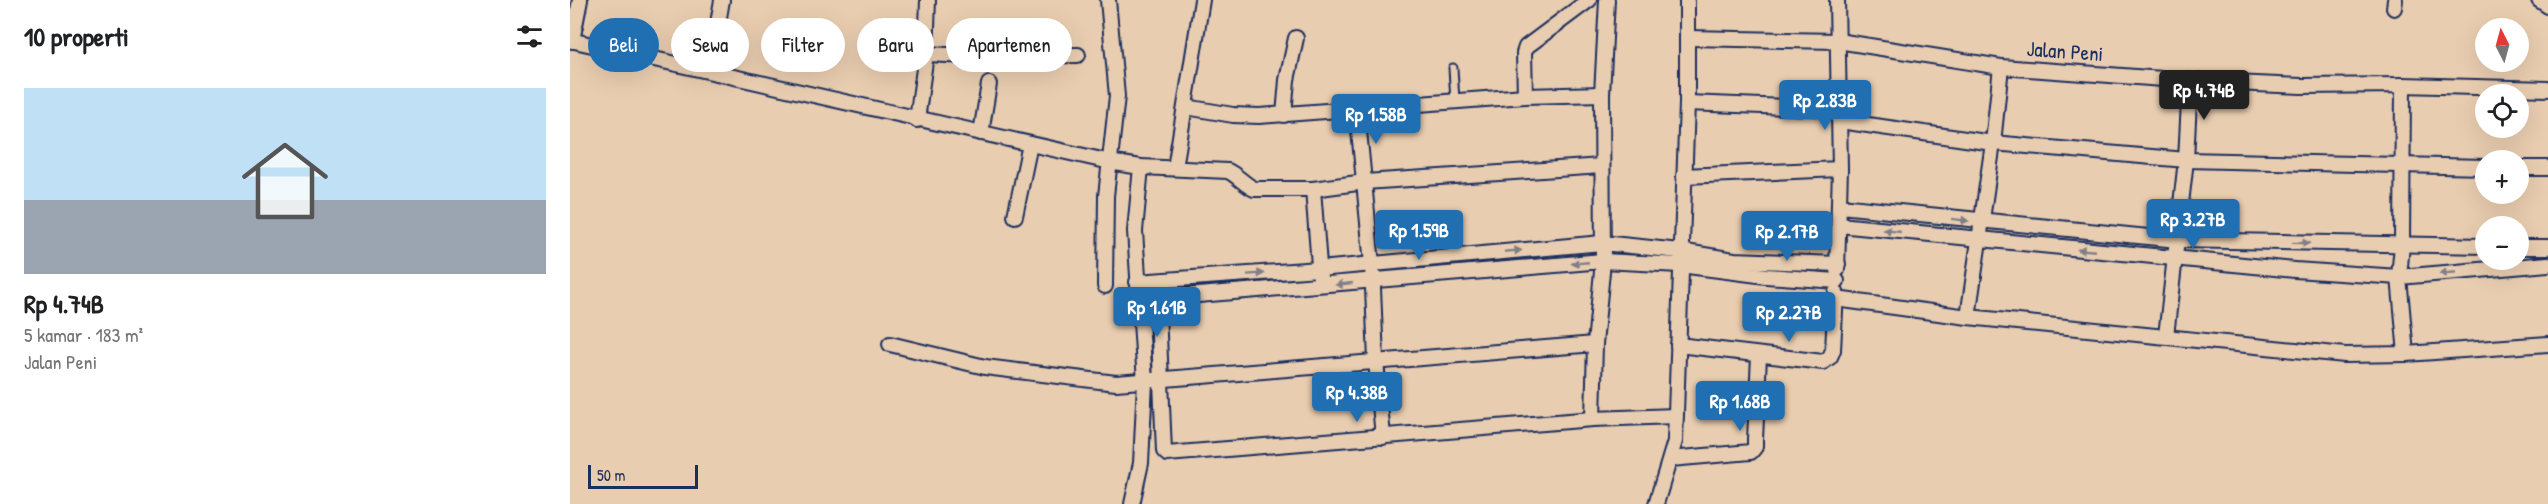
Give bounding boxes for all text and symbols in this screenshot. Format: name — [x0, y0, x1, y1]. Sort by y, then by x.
chip: Beli — [588, 18, 659, 72]
chip: Sewa — [671, 18, 749, 72]
chip: Filter — [761, 18, 845, 72]
chip: Baru — [857, 18, 934, 72]
chip: Apartemen — [946, 18, 1072, 72]
north arrow — [2475, 18, 2529, 72]
map controls — [2475, 18, 2529, 270]
text: 10 properti — [24, 19, 129, 54]
icon: filters — [513, 20, 546, 53]
street label: Jalan Peni — [2026, 34, 2104, 68]
pin: Rp 4.74B — [2142, 70, 2266, 121]
text: Rp 4.74B — [2173, 76, 2235, 103]
pin: Rp 2.83B — [1763, 80, 1887, 131]
button: locate — [2475, 84, 2529, 138]
text: Rp 2.83B — [1793, 86, 1857, 113]
pin: Rp 1.58B — [1314, 94, 1438, 145]
text: Rp 1.58B — [1345, 100, 1407, 127]
icon: home — [231, 127, 339, 235]
button: + — [2475, 150, 2529, 204]
pin: Rp 3.27B — [2131, 199, 2255, 250]
text: Rp 3.27B — [2161, 205, 2225, 232]
pin: Rp 1.59B — [1357, 210, 1481, 261]
pin: Rp 2.17B — [1725, 211, 1849, 262]
one-way arrow — [1951, 215, 1970, 225]
text: Rp 1.59B — [1389, 216, 1449, 243]
button: − — [2475, 216, 2529, 270]
text: Rp 2.17B — [1755, 217, 1819, 244]
one-way arrow — [1883, 226, 1902, 236]
one-way arrow — [2292, 238, 2311, 248]
one-way arrow — [2077, 245, 2096, 255]
one-way arrow — [1504, 246, 1523, 256]
one-way arrow — [1570, 258, 1589, 268]
one-way arrow — [2438, 268, 2457, 277]
one-way arrow — [1247, 269, 1266, 279]
one-way arrow — [1334, 279, 1353, 289]
text: Rp 4.74B — [24, 286, 104, 321]
pin: Rp 1.61B — [1095, 287, 1219, 338]
pin: Rp 2.27B — [1727, 292, 1851, 343]
text: Rp 1.61B — [1127, 293, 1187, 320]
text: Rp 2.27B — [1756, 298, 1822, 325]
text: 5 kamar · 183 m² — [24, 321, 143, 348]
text: Jalan Peni — [24, 348, 97, 375]
pin: Rp 4.38B — [1295, 372, 1419, 423]
text: Rp 4.38B — [1326, 378, 1388, 405]
pin: Rp 1.68B — [1678, 381, 1802, 432]
text: Rp 1.68B — [1710, 387, 1770, 414]
scale bar — [588, 462, 698, 490]
text: 50 m — [597, 464, 626, 486]

